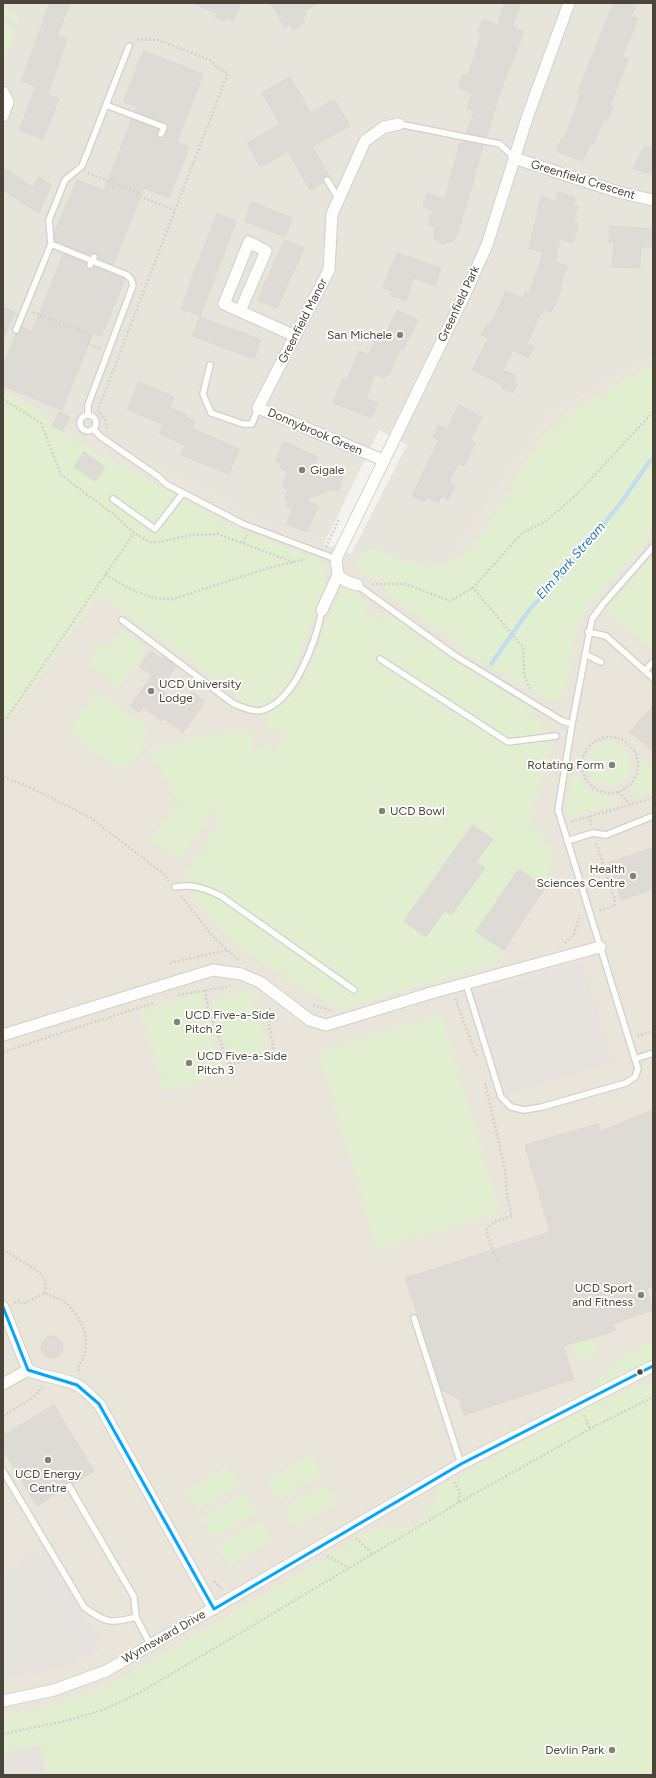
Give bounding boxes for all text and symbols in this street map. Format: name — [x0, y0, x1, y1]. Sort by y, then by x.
street label: Greenfield Crescent — [529, 157, 637, 203]
street label: Greenfield Park — [435, 264, 483, 344]
street label: Greenfield Manor — [275, 276, 331, 366]
place label: San Michele — [327, 328, 392, 342]
marker: San Michele — [395, 330, 405, 340]
street label: Donnybrook Green — [265, 406, 365, 458]
place label: Gigale — [310, 463, 344, 477]
marker: Gigale — [297, 465, 307, 475]
water label: Elm Park Stream — [533, 519, 609, 603]
place label: UCD University Lodge — [159, 677, 241, 705]
marker: UCD University Lodge — [146, 686, 156, 696]
place label: Rotating Form — [527, 758, 604, 772]
marker: Rotating Form — [607, 760, 617, 770]
place label: UCD Bowl — [390, 804, 445, 818]
marker: UCD Bowl — [377, 806, 387, 816]
place label: Health Sciences Centre — [536, 862, 625, 890]
marker: Health Sciences Centre — [628, 871, 638, 881]
place label: UCD Five-a-Side Pitch 2 — [185, 1008, 275, 1036]
marker: UCD Five-a-Side Pitch 2 — [172, 1017, 182, 1027]
place label: UCD Five-a-Side Pitch 3 — [197, 1049, 287, 1077]
marker: UCD Five-a-Side Pitch 3 — [184, 1058, 194, 1068]
place label: UCD Sport and Fitness — [572, 1281, 633, 1309]
marker: UCD Sport and Fitness — [636, 1290, 646, 1300]
unlabelled marker — [635, 1367, 645, 1377]
marker: UCD Energy Centre — [43, 1455, 53, 1465]
place label: UCD Energy Centre — [15, 1467, 81, 1495]
street label: Wynnsward Drive — [120, 1607, 208, 1667]
place label: Devlin Park — [545, 1743, 604, 1757]
marker: Devlin Park — [607, 1745, 617, 1755]

